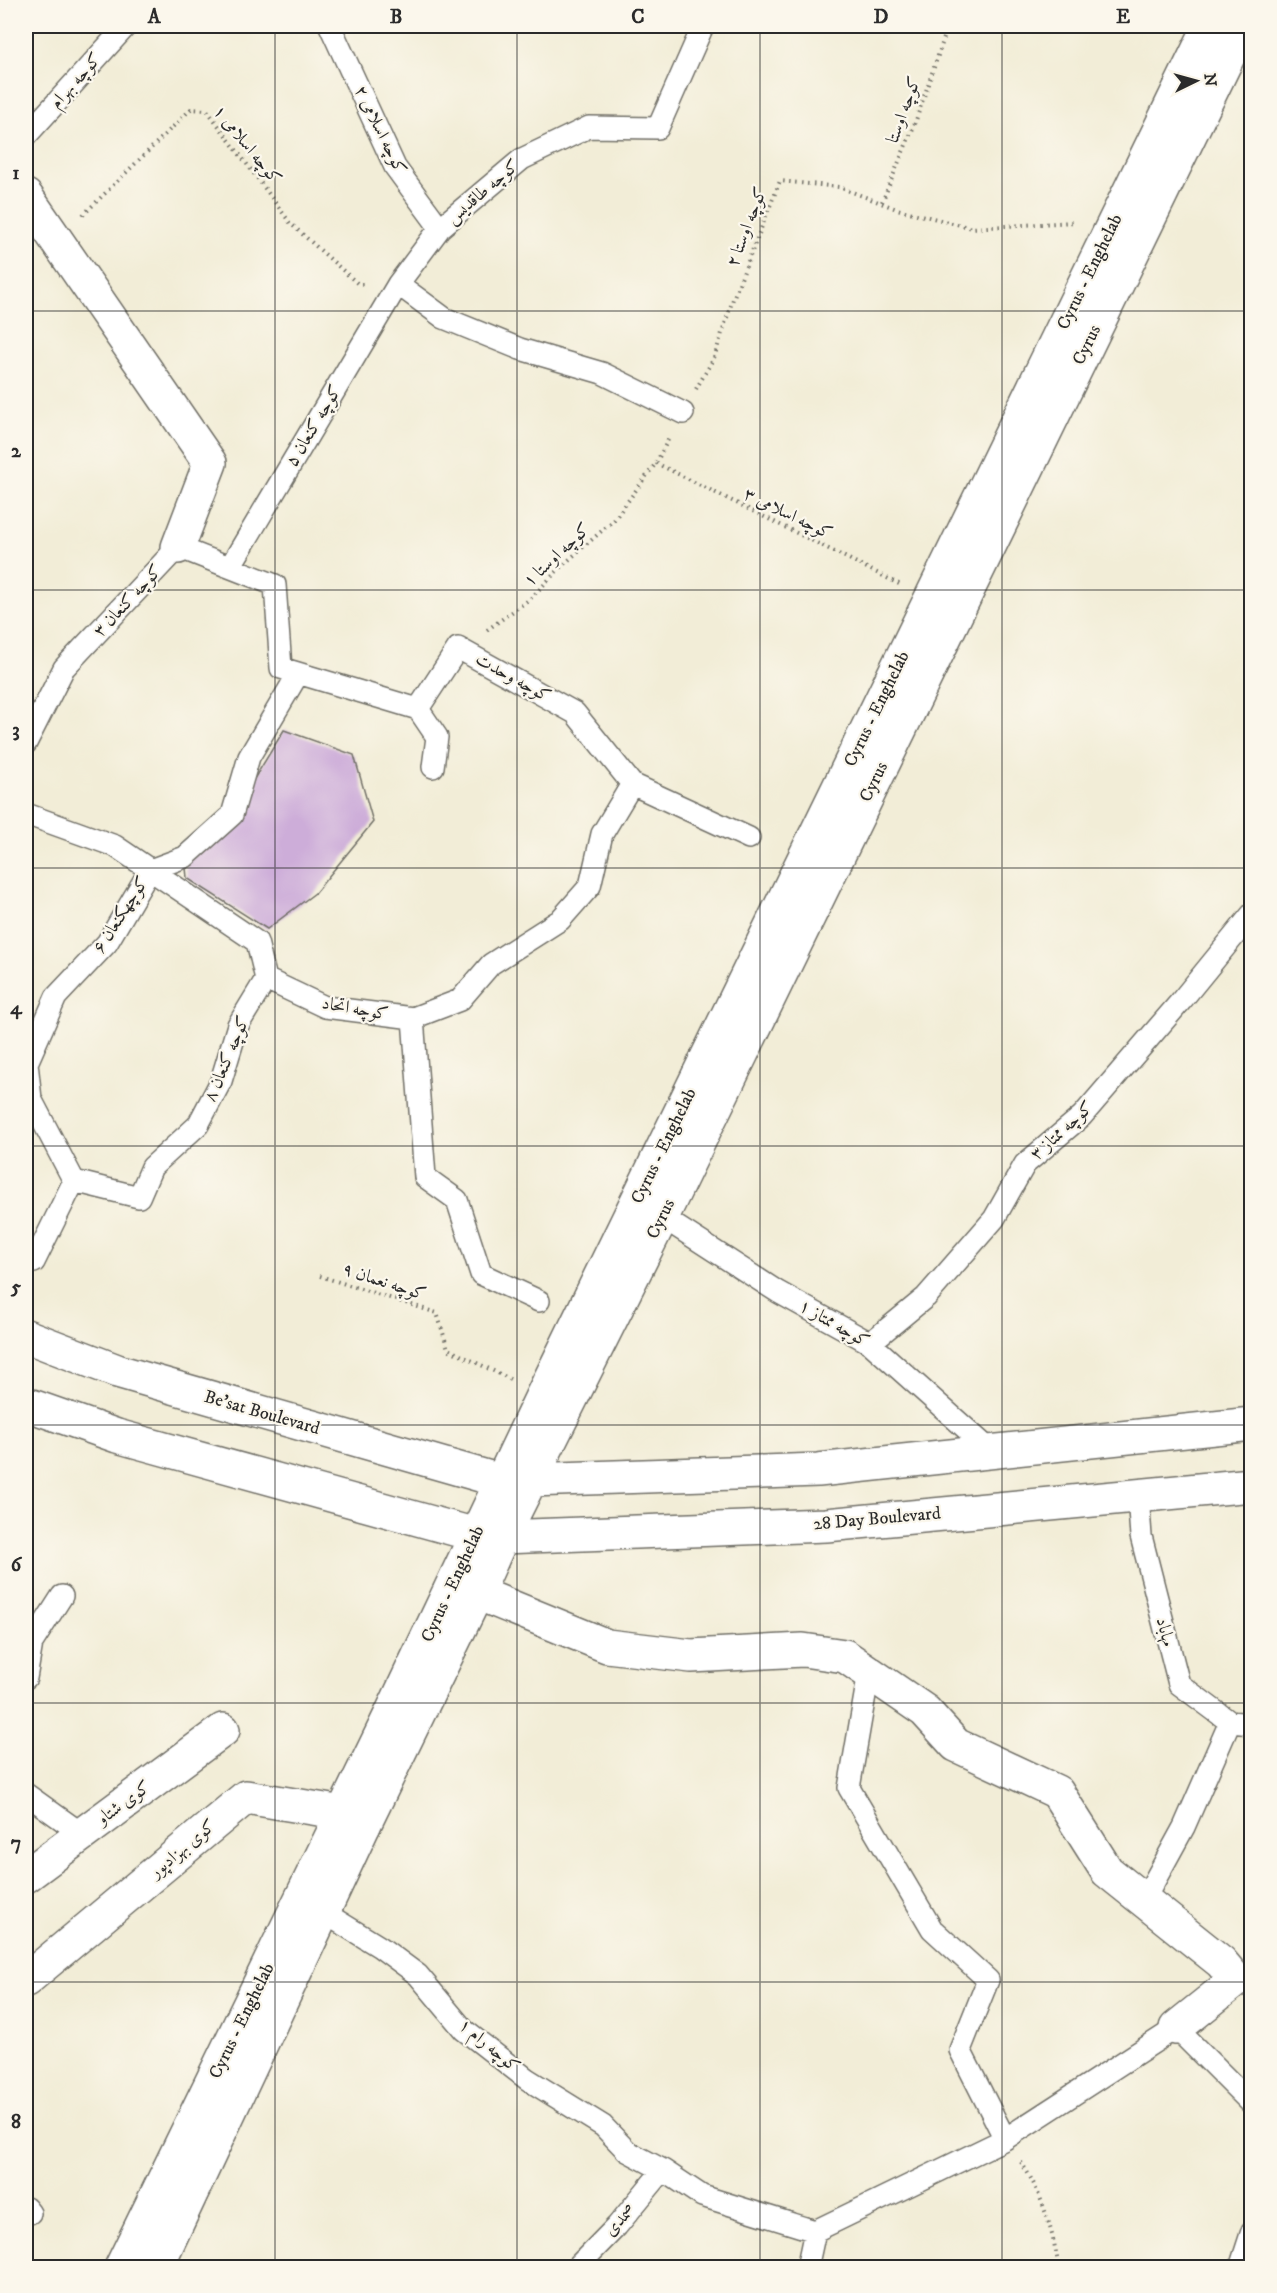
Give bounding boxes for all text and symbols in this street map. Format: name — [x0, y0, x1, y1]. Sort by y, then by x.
text: A — [147, 5, 162, 30]
text: B — [390, 5, 402, 30]
text: C — [631, 5, 645, 30]
text: D — [874, 5, 889, 30]
text: E — [1116, 5, 1130, 30]
street label: کوچه بهرام — [45, 49, 110, 116]
north arrow — [1166, 51, 1226, 111]
text: N — [1199, 72, 1220, 87]
street label: کوچه اوستا — [882, 74, 927, 147]
street label: کوچه اسلامی ۲ — [348, 82, 411, 178]
street label: کوچه اسلامی ۱ — [207, 101, 286, 190]
street label: کوچه طاقدیس — [442, 155, 525, 230]
text: 1 — [12, 161, 20, 186]
street label: کوچه اوستا ۲ — [722, 184, 773, 270]
street label: Cyrus - Enghelab — [1052, 211, 1128, 333]
street label: Cyrus — [1068, 321, 1106, 369]
street label: کوچه کنعان ۵ — [281, 381, 348, 471]
text: 2 — [11, 439, 22, 464]
street label: کوچه اسلامی ۳ — [740, 483, 836, 546]
street label: کوچه اوستا ۱ — [519, 518, 596, 592]
street label: کوچه کنعان ۳ — [89, 560, 168, 643]
street label: کوچه وحدت — [471, 648, 555, 709]
street label: Cyrus - Enghelab — [839, 648, 915, 770]
text: 3 — [12, 718, 20, 743]
street label: Cyrus — [855, 758, 893, 806]
street label: کوچهکنعان ۶ — [88, 872, 154, 958]
street label: کوچه اتحاد — [320, 992, 390, 1027]
text: 4 — [10, 996, 23, 1021]
street label: کوچه کنعان ۸ — [199, 1013, 256, 1106]
street label: Cyrus - Enghelab — [626, 1085, 702, 1207]
street label: کوچه ممتاز ۳ — [1026, 1097, 1099, 1166]
street label: Cyrus — [642, 1195, 680, 1243]
street label: کوچه نعمان ۹ — [339, 1258, 429, 1307]
text: 5 — [10, 1275, 21, 1300]
street label: کوچه ممتاز ۱ — [794, 1295, 873, 1354]
street label: Be'sat Boulevard — [202, 1386, 322, 1440]
street label: 28 Day Boulevard — [812, 1502, 942, 1536]
street label: Cyrus - Enghelab — [416, 1522, 490, 1646]
text: 6 — [11, 1553, 23, 1578]
street label: مهاباد — [1151, 1615, 1179, 1649]
street label: کوی شتاو — [91, 1776, 155, 1831]
street label: کوی بهزادپور — [144, 1815, 221, 1885]
text: 7 — [11, 1831, 21, 1856]
street label: Cyrus - Enghelab — [204, 1960, 280, 2082]
street label: کوچه رام ۱ — [451, 2014, 524, 2081]
text: 8 — [11, 2110, 21, 2135]
street label: صمدی — [599, 2199, 641, 2241]

